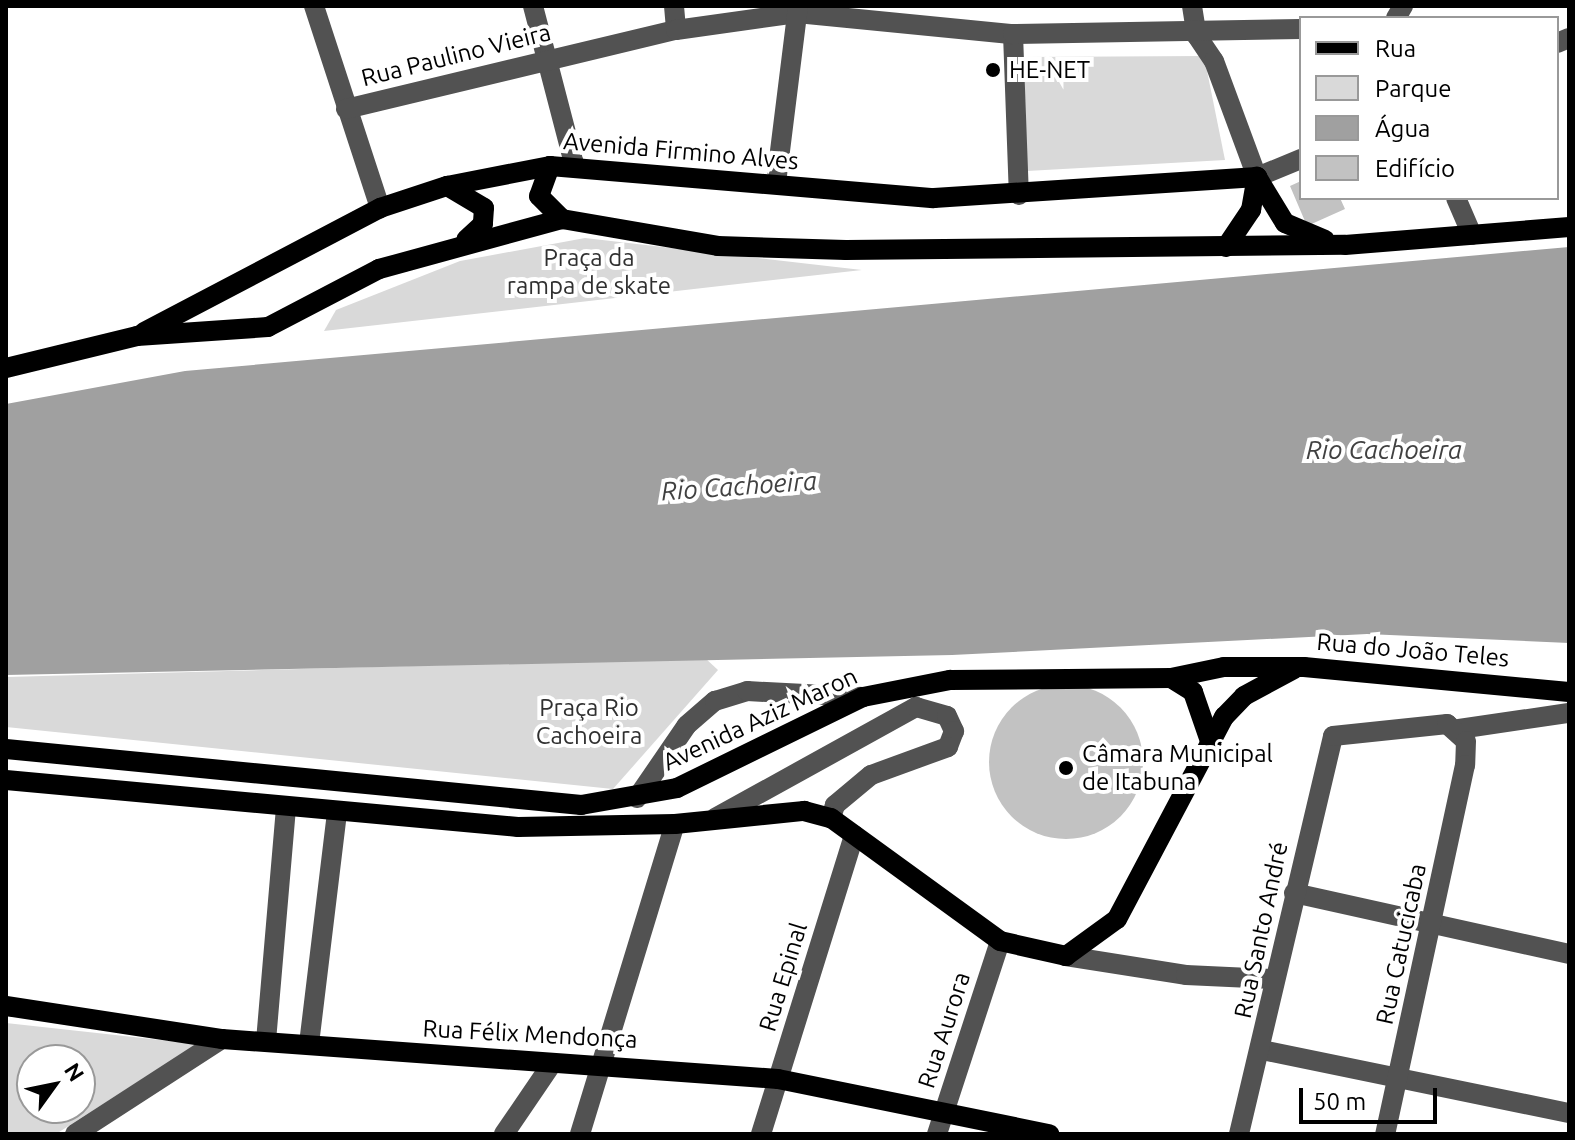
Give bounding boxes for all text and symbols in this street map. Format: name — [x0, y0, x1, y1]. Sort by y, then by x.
legend — [1299, 16, 1559, 200]
street label: Rua Paulino Vieira — [358, 18, 554, 92]
text: Rua — [1375, 35, 1416, 62]
place label: HE-NET — [1009, 56, 1090, 84]
marker: HE-NET — [984, 61, 1002, 79]
text: Parque — [1375, 75, 1452, 102]
text: Água — [1375, 115, 1430, 142]
street label: Avenida Firmino Alves — [562, 126, 800, 176]
text: Edifício — [1375, 155, 1455, 182]
park label: Praça da rampa de skate — [507, 244, 671, 300]
water label: Rio Cachoeira — [1306, 434, 1462, 466]
water label: Rio Cachoeira — [660, 465, 818, 507]
street label: Rua do João Teles — [1316, 627, 1510, 673]
street label: Avenida Aziz Maron — [658, 661, 862, 777]
park label: Praça Rio Cachoeira — [536, 694, 642, 750]
place label: Câmara Municipal de Itabuna — [1082, 740, 1273, 796]
marker: Câmara Municipal de Itabuna — [1057, 759, 1075, 777]
street label: Rua Santo André — [1228, 839, 1294, 1021]
street label: Rua Catucicaba — [1370, 861, 1432, 1027]
street label: Rua Epinal — [753, 919, 813, 1035]
street label: Rua Aurora — [912, 968, 976, 1092]
street label: Rua Félix Mendonça — [422, 1014, 638, 1054]
north arrow — [16, 1044, 96, 1124]
text: N — [60, 1058, 90, 1085]
scale bar — [1303, 1072, 1441, 1122]
text: 50 m — [1313, 1088, 1366, 1115]

